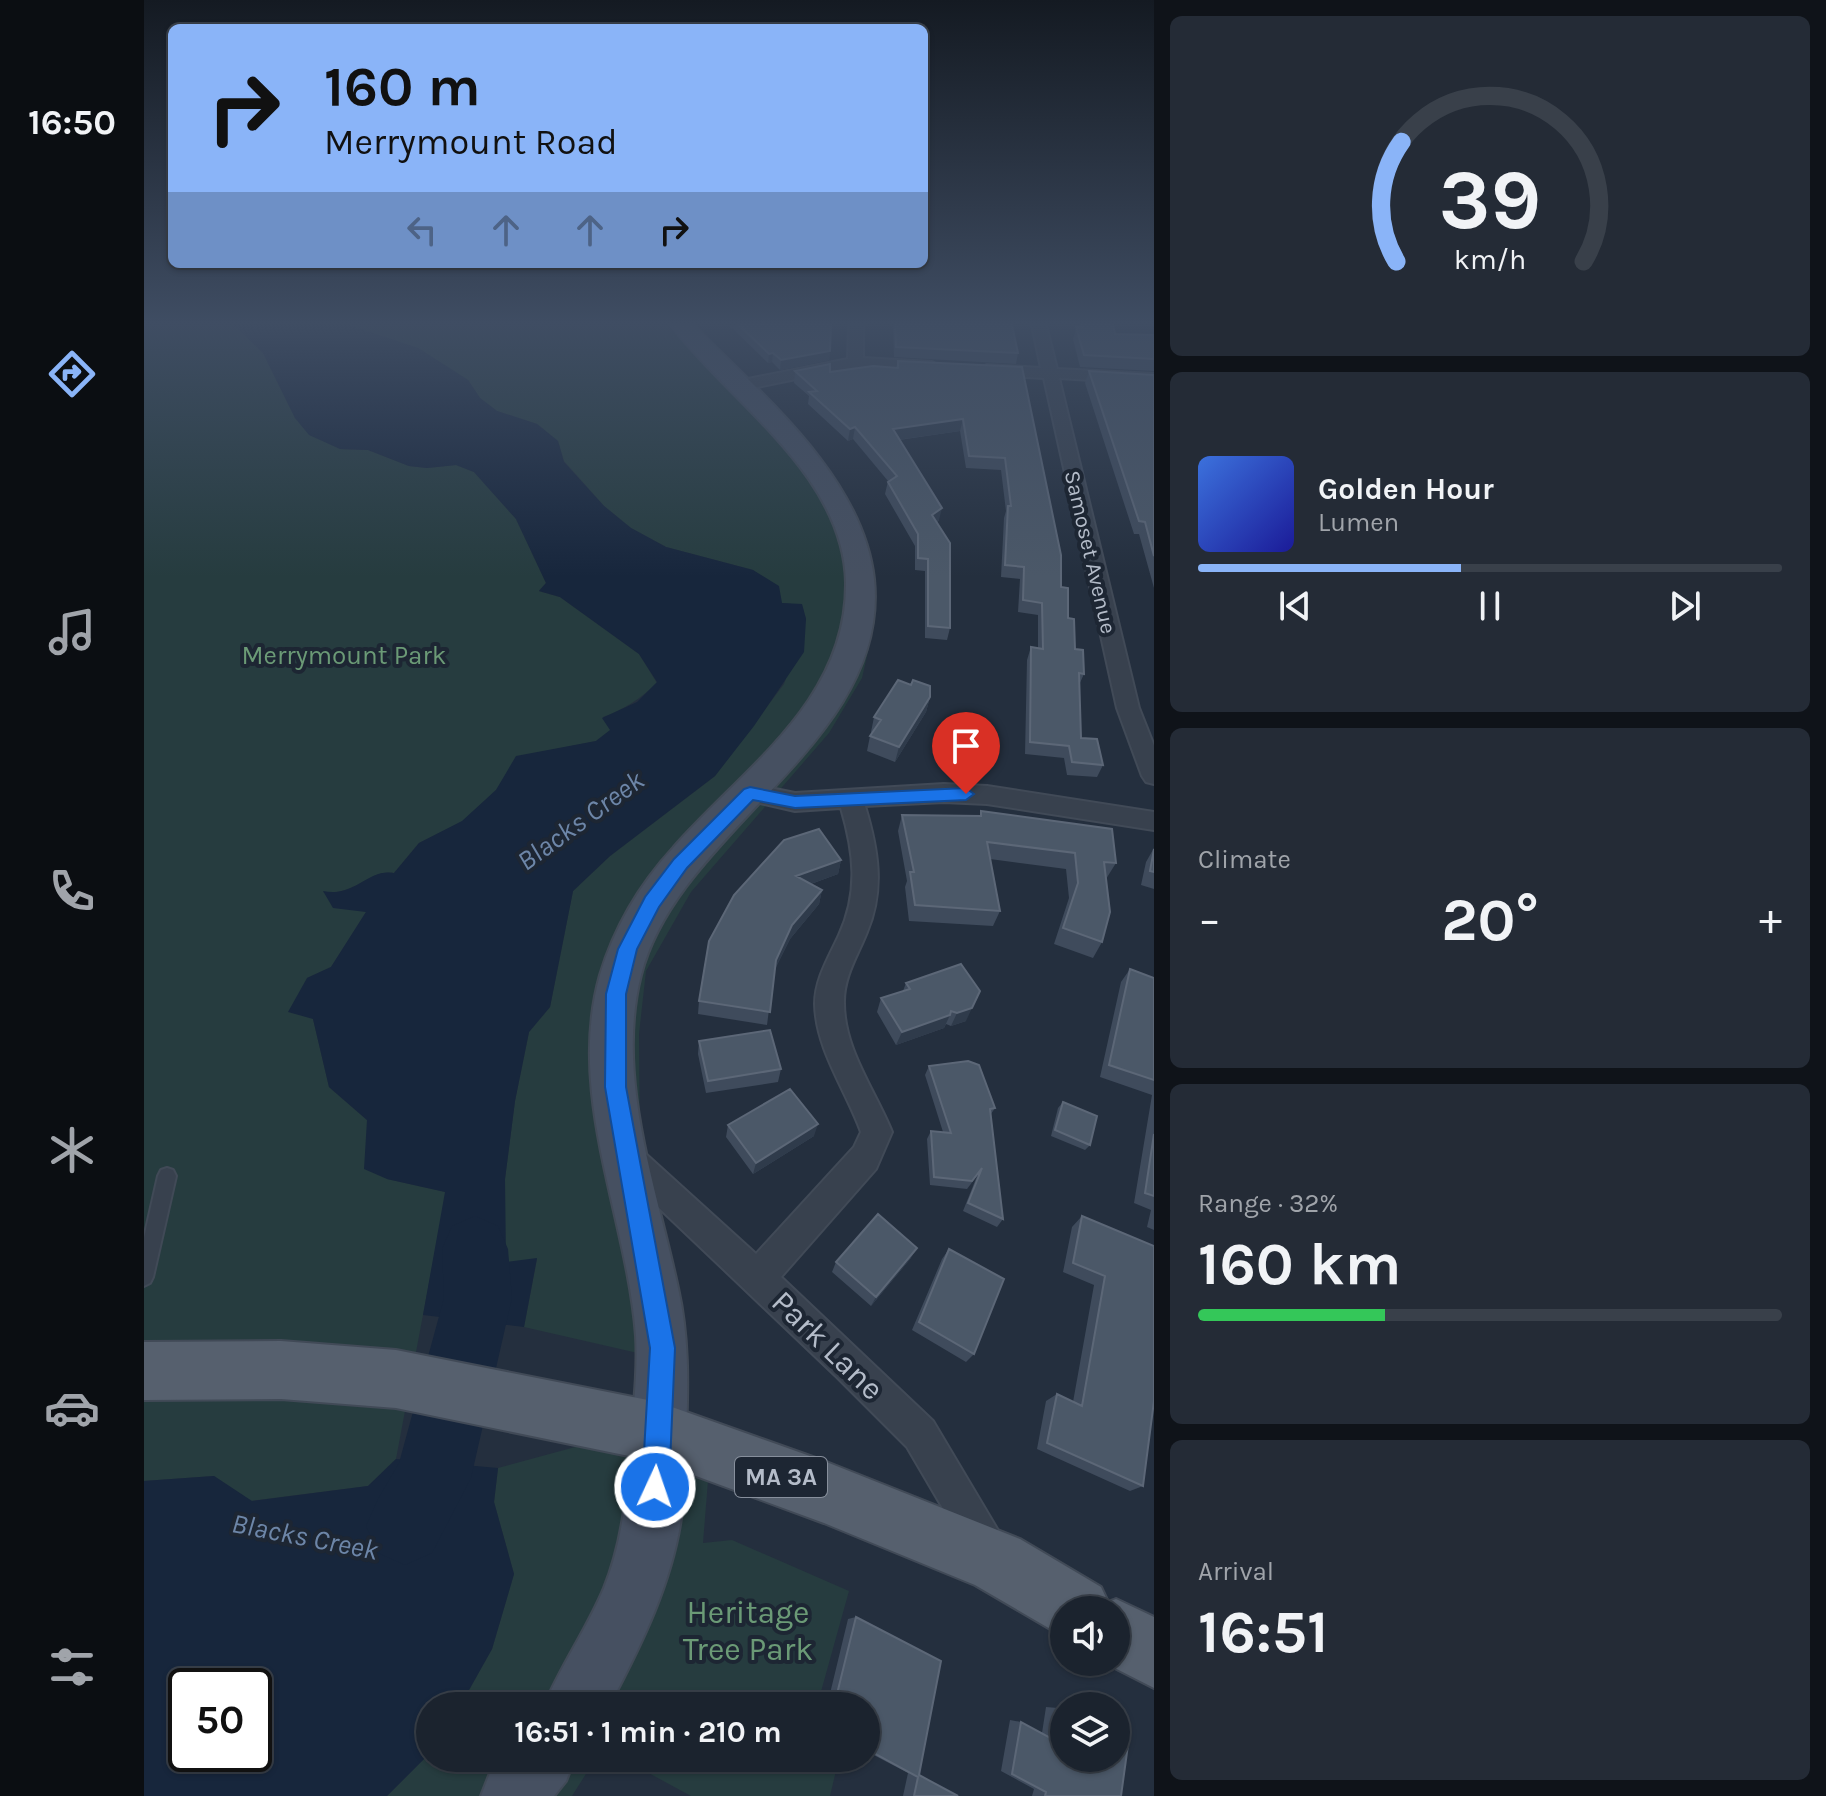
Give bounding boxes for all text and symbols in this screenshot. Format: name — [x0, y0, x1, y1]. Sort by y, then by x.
text: 160 m — [324, 54, 481, 119]
icon: right — [192, 56, 296, 160]
text: 16:50 — [28, 101, 116, 143]
text: Merrymount Road — [324, 121, 618, 163]
text: 39 — [1439, 152, 1541, 249]
icon: left — [400, 208, 444, 252]
icon: ahead — [484, 208, 528, 252]
icon: ahead — [568, 208, 612, 252]
icon: right — [652, 208, 696, 252]
text: km/h — [1454, 243, 1526, 276]
icon: directions — [44, 346, 100, 402]
street label: Samoset Avenue — [1059, 468, 1121, 636]
text: Golden Hour — [1318, 471, 1494, 507]
text: Lumen — [1318, 507, 1399, 538]
icon: previous — [1273, 584, 1317, 628]
icon: pause — [1468, 584, 1512, 628]
icon: next — [1663, 584, 1707, 628]
icon: music — [44, 604, 100, 660]
park label: Merrymount Park — [242, 640, 446, 671]
pin — [932, 712, 1000, 794]
icon: arrive — [944, 724, 988, 768]
water label: Blacks Creek — [511, 763, 651, 877]
text: Climate — [1198, 844, 1291, 875]
icon: phone — [44, 863, 100, 919]
text: 20° — [1441, 885, 1539, 955]
text: − — [1198, 894, 1221, 945]
text: + — [1759, 894, 1782, 945]
icon: climate — [44, 1122, 100, 1178]
text: Range · 32% — [1198, 1188, 1338, 1219]
text: 160 km — [1198, 1229, 1401, 1299]
street label: Park Lane — [764, 1283, 891, 1408]
icon: car — [44, 1380, 100, 1436]
position arrow — [613, 1445, 697, 1529]
road number: MA 3A — [735, 1457, 827, 1497]
water label: Blacks Creek — [229, 1506, 382, 1567]
text: Arrival — [1198, 1556, 1274, 1587]
park label: Heritage Tree Park — [683, 1594, 813, 1668]
map controls — [1050, 1596, 1130, 1772]
button: sound — [1050, 1596, 1130, 1676]
text: 16:51 — [1198, 1597, 1328, 1667]
icon: filters — [44, 1639, 100, 1695]
speed limit sign: 50 — [168, 1668, 272, 1772]
button: layers — [1050, 1692, 1130, 1772]
text: 16:51 · 1 min · 210 m — [514, 1714, 782, 1750]

